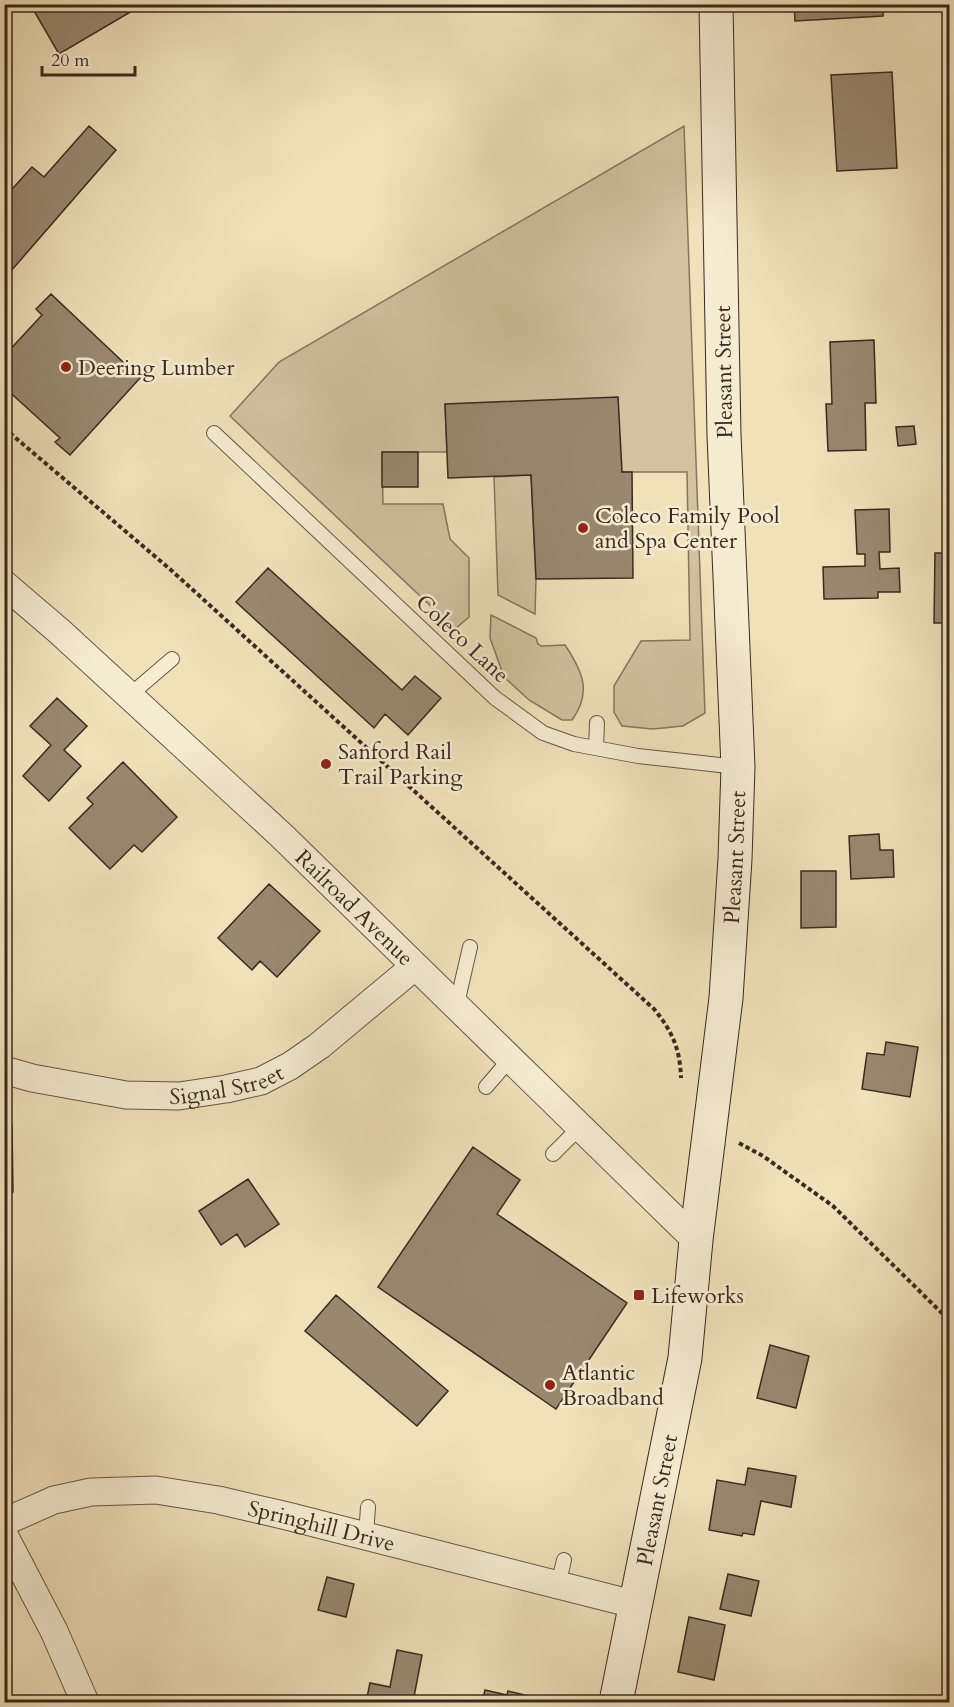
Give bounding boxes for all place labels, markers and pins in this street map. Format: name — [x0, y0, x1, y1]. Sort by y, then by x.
place label: Deering Lumber — [78, 353, 236, 383]
marker: Deering Lumber — [59, 360, 73, 374]
place label: Coleco Family Pool and Spa Center — [595, 501, 780, 556]
marker: Coleco Family Pool and Spa Center — [576, 521, 590, 535]
place label: Sanford Rail Trail Parking — [338, 737, 463, 792]
marker: Sanford Rail Trail Parking — [319, 757, 333, 771]
place label: Lifeworks — [651, 1281, 744, 1311]
marker: Lifeworks — [632, 1288, 646, 1302]
place label: Atlantic Broadband — [562, 1358, 664, 1413]
marker: Atlantic Broadband — [543, 1378, 557, 1392]

